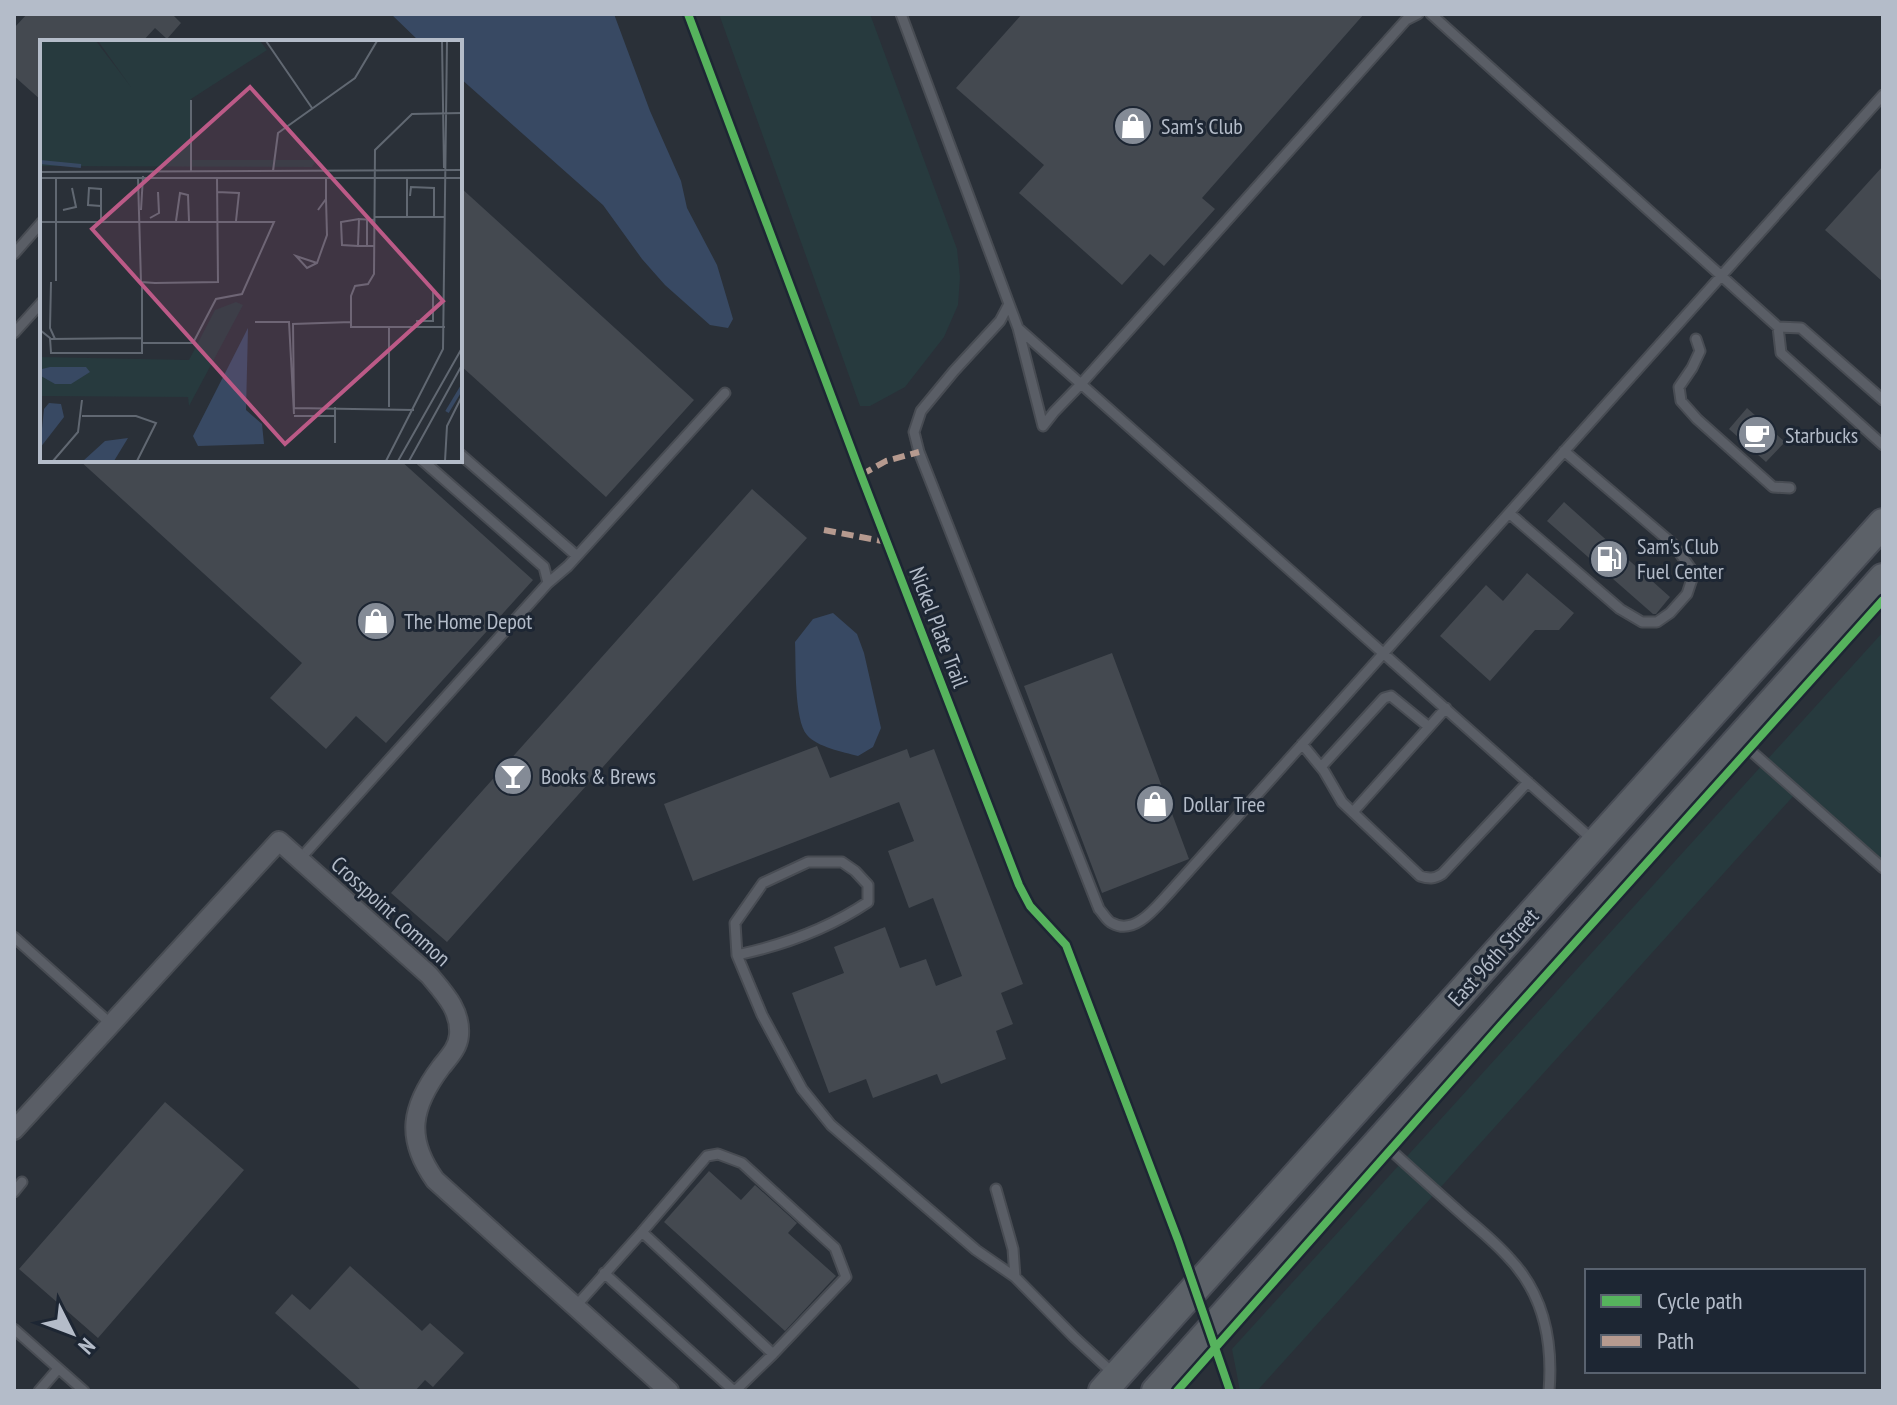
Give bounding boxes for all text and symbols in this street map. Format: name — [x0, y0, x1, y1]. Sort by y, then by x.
inset map — [40, 40, 462, 462]
shop icon: Sam's Club — [1112, 105, 1154, 147]
place label: Sam's Club — [1161, 112, 1243, 140]
cafe icon: Starbucks — [1736, 414, 1778, 456]
place label: Starbucks — [1785, 421, 1858, 449]
place label: Sam's Club Fuel Center — [1637, 532, 1724, 585]
fuel station icon: Sam's Club Fuel Center — [1588, 538, 1630, 580]
street label: Nickel Plate Trail — [903, 563, 975, 692]
shop icon: The Home Depot — [355, 600, 397, 642]
place label: The Home Depot — [404, 607, 532, 635]
bar icon: Books & Brews — [492, 755, 534, 797]
place label: Books & Brews — [541, 762, 656, 790]
shop icon: Dollar Tree — [1134, 783, 1176, 825]
place label: Dollar Tree — [1183, 790, 1265, 818]
street label: Crosspoint Common — [325, 850, 457, 972]
street label: East 96th Street — [1442, 902, 1544, 1012]
legend — [1585, 1269, 1865, 1373]
text: Cycle path — [1657, 1285, 1743, 1316]
north arrow — [32, 1293, 112, 1373]
text: Path — [1657, 1325, 1694, 1356]
text: N — [72, 1333, 101, 1360]

